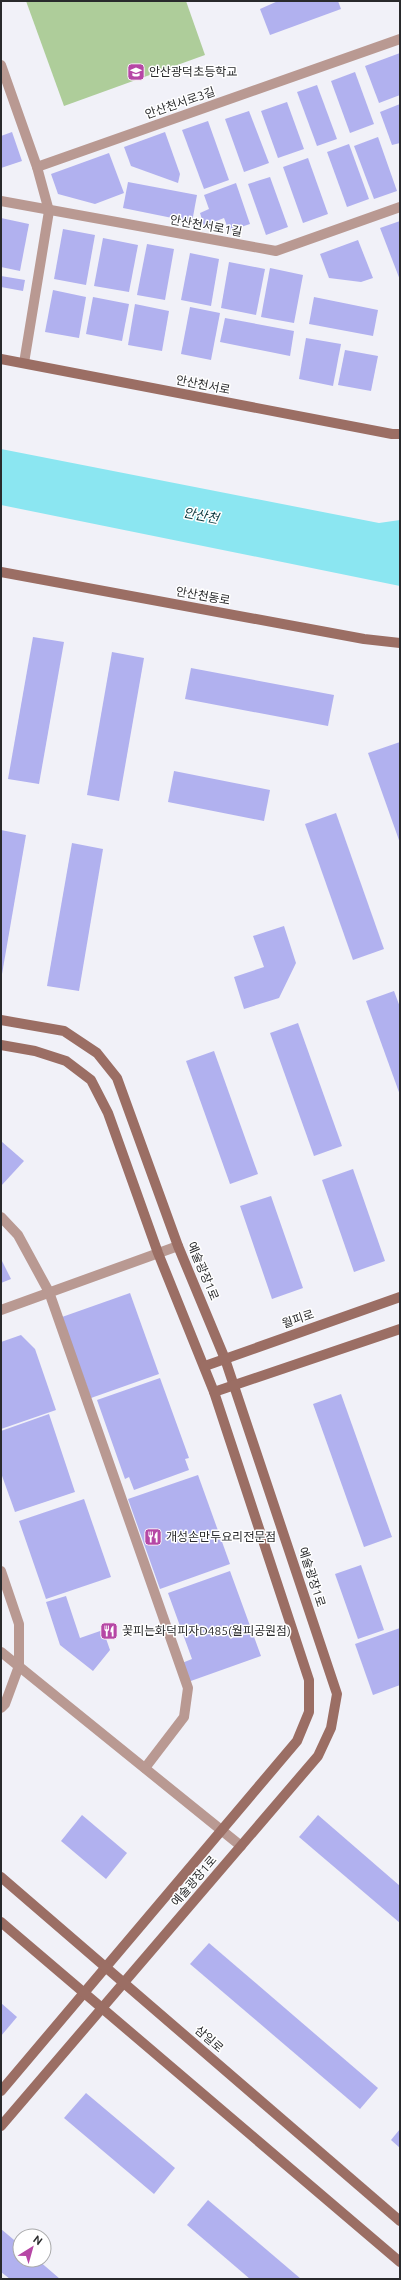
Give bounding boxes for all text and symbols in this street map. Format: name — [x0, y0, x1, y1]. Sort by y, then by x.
school or university icon: 안산광덕초등학교 — [126, 62, 146, 82]
place label: 안산광덕초등학교 — [149, 65, 237, 78]
street label: 안산천서로3길 — [143, 84, 216, 121]
street label: 안산천서로1길 — [169, 213, 243, 238]
street label: 안산천서로 — [175, 373, 231, 396]
water label: 안산천 — [182, 505, 221, 525]
street label: 안산천동로 — [175, 584, 231, 607]
street label: 예술광장1로 — [185, 1240, 222, 1302]
street label: 월피로 — [280, 1307, 316, 1330]
restaurant icon: 개성손만두요리전문점 — [143, 1527, 163, 1547]
place label: 개성손만두요리전문점 — [166, 1530, 276, 1543]
street label: 예술광장1로 — [297, 1545, 328, 1608]
restaurant icon: 꽃피는화덕피자D485(월피공원점) — [99, 1621, 119, 1641]
place label: 꽃피는화덕피자D485(월피공원점) — [122, 1624, 291, 1638]
street label: 예술광장1로 — [168, 1853, 219, 1908]
street label: 삼일로 — [193, 2023, 226, 2054]
north arrow — [12, 2228, 52, 2268]
text: N — [31, 2233, 45, 2247]

